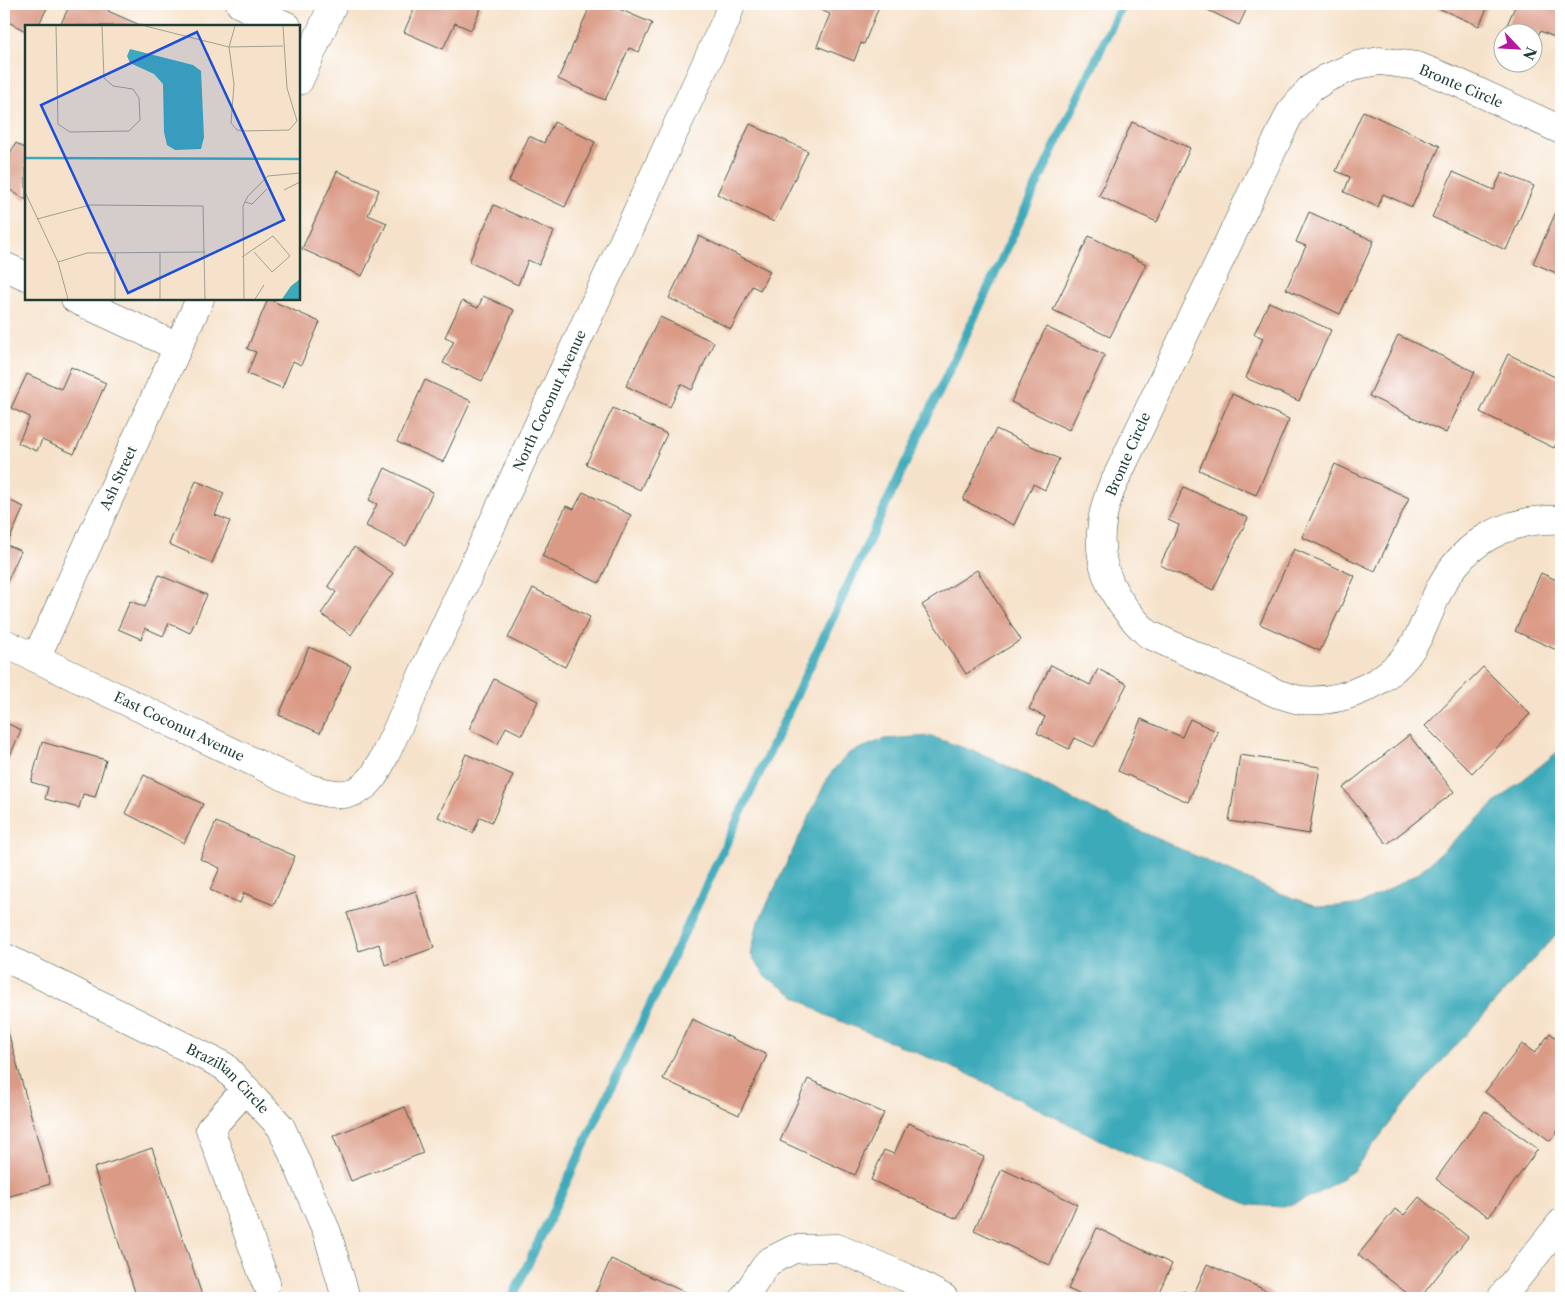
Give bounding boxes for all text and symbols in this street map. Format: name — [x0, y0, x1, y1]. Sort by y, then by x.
north arrow — [1492, 22, 1542, 72]
inset map — [25, 25, 300, 300]
text: N — [1519, 44, 1541, 63]
street label: Bronte Circle — [1416, 60, 1506, 112]
street label: North Coconut Avenue — [509, 327, 590, 474]
street label: Bronte Circle — [1102, 409, 1154, 499]
street label: Ash Street — [95, 443, 141, 514]
street label: East Coconut Avenue — [111, 688, 247, 765]
street label: Brazilian Circle — [183, 1040, 273, 1118]

